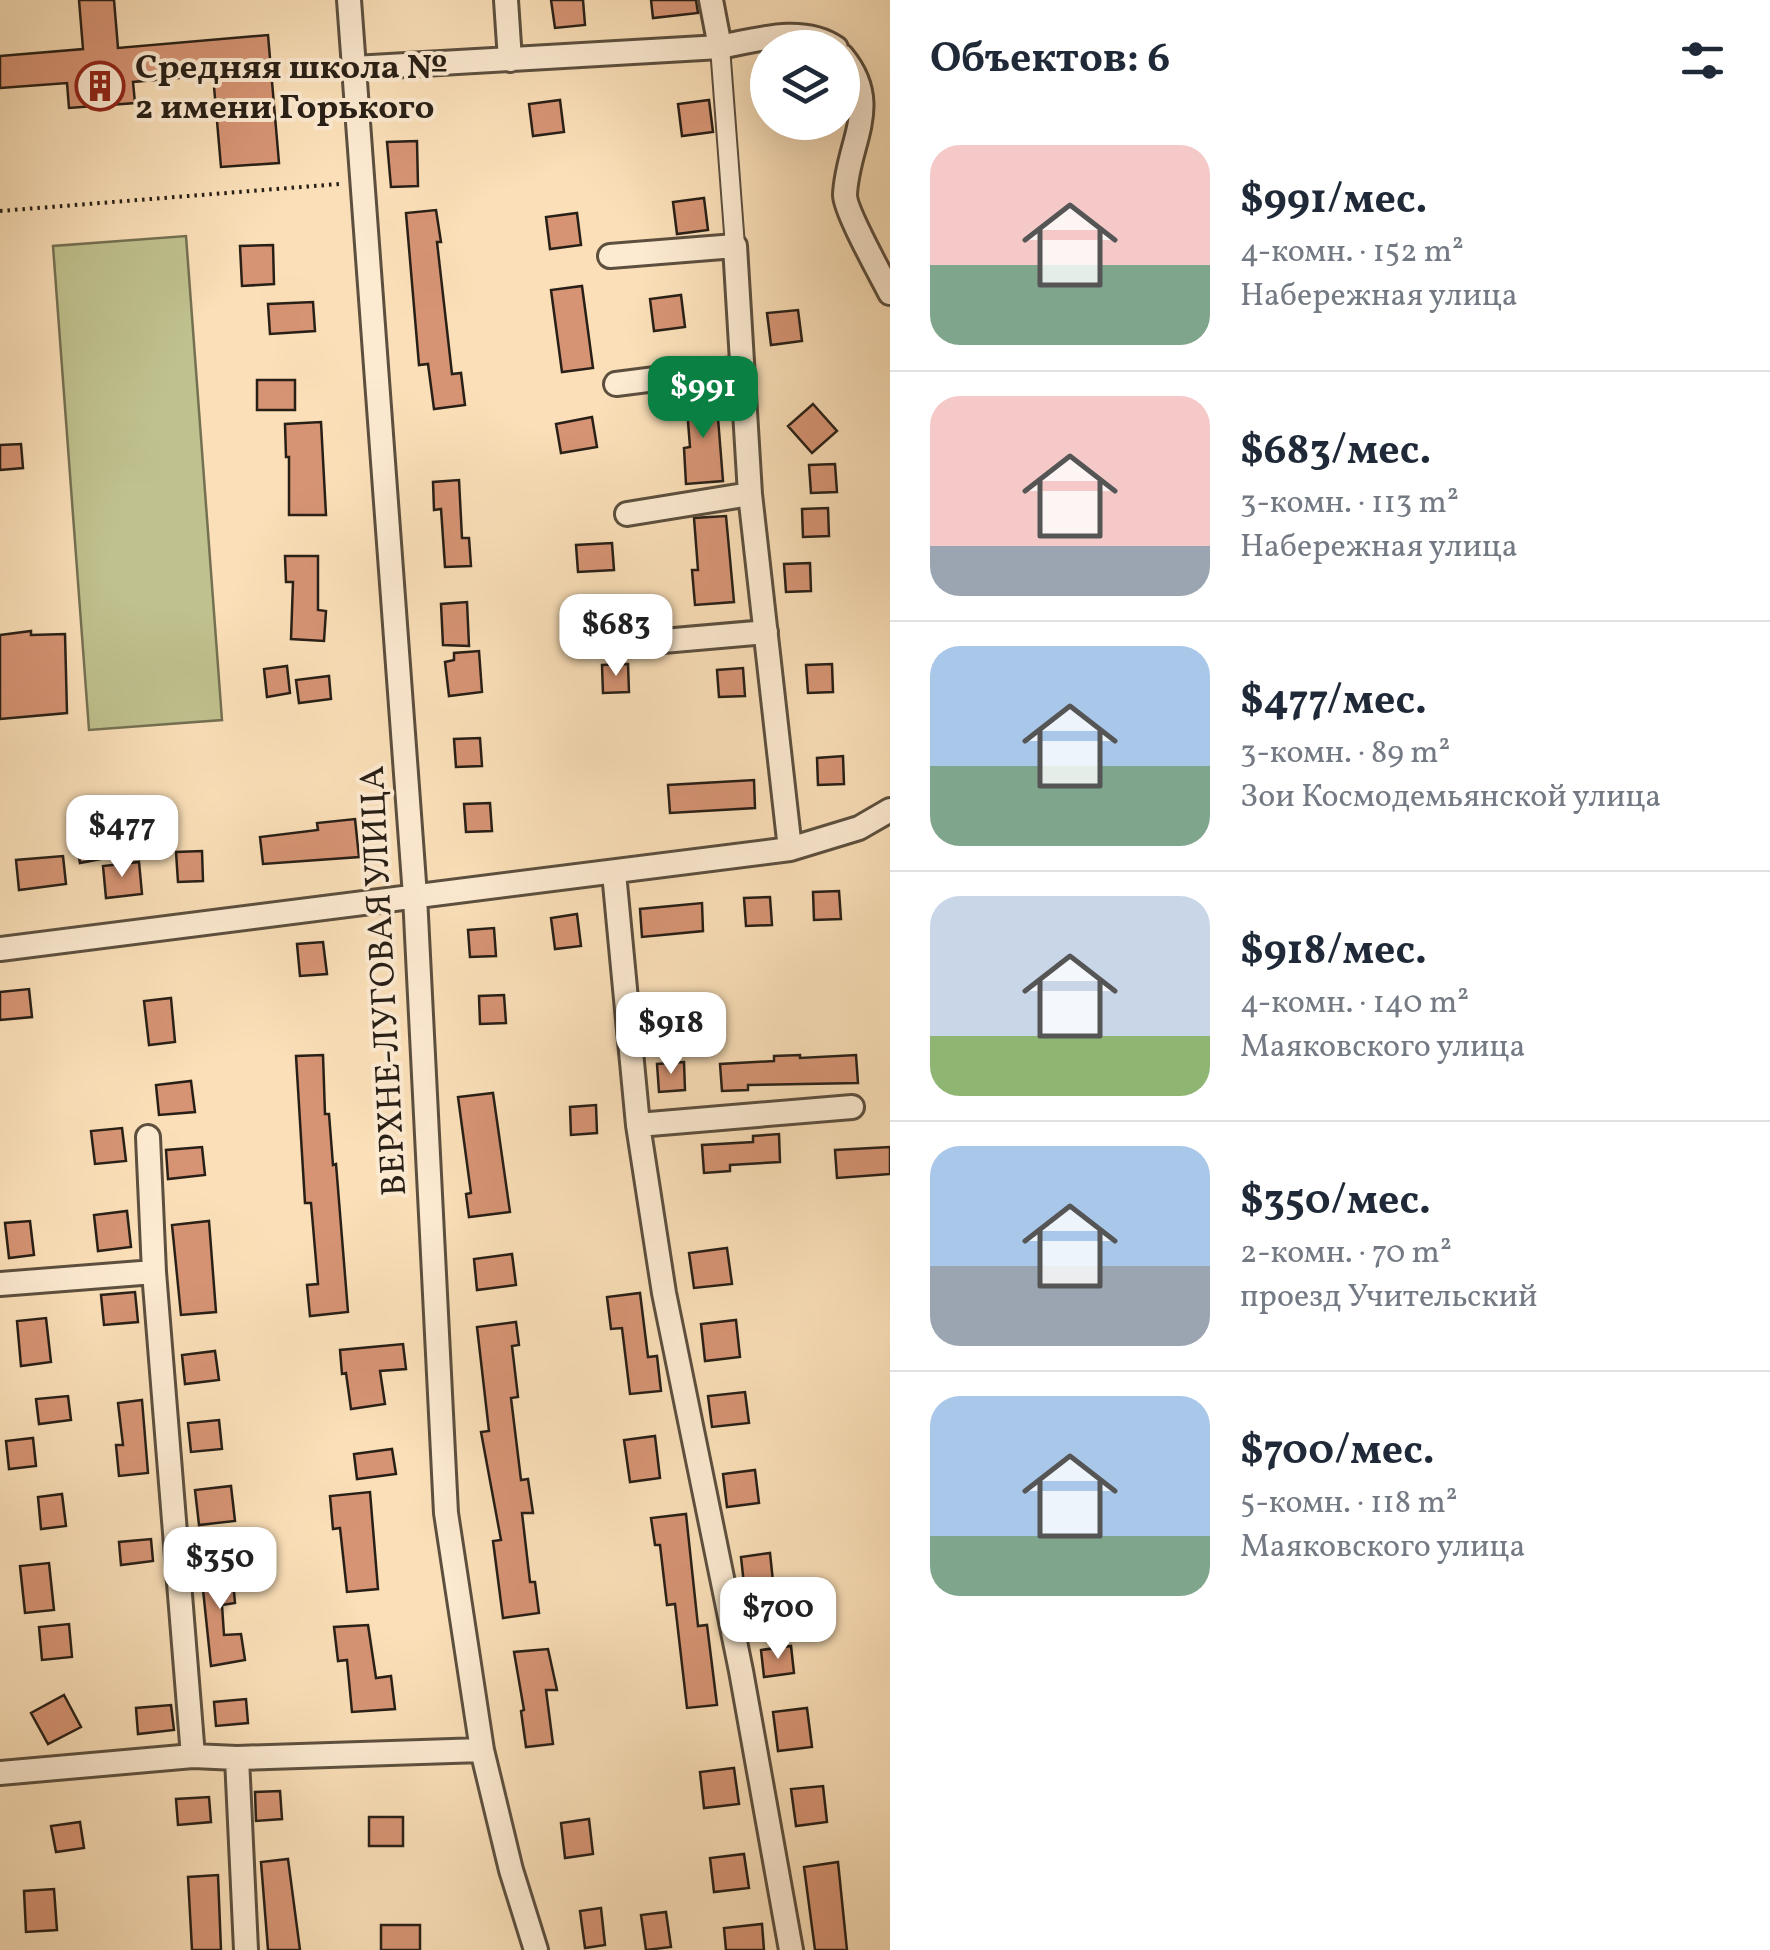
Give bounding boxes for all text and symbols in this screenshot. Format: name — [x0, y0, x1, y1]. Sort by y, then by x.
map controls — [750, 30, 860, 140]
button: layers — [750, 30, 860, 140]
text: Объектов: 6 — [930, 31, 1170, 90]
icon: filters — [1675, 33, 1730, 88]
place label: Средняя школа № 2 имени Горького — [135, 45, 448, 133]
building icon: Средняя школа № 2 имени Горького — [74, 60, 126, 112]
text: $991/мес. — [1240, 172, 1427, 231]
icon: home — [1010, 185, 1130, 305]
text: 4-комн. · 152 m² — [1240, 231, 1464, 275]
text: Набережная улица — [1240, 275, 1518, 319]
pin: $991 — [644, 356, 762, 441]
text: $991 — [670, 366, 736, 410]
text: $683/мес. — [1240, 423, 1431, 482]
icon: home — [1010, 436, 1130, 556]
text: 3-комн. · 113 m² — [1240, 482, 1459, 526]
text: Набережная улица — [1240, 526, 1518, 570]
pin: $683 — [557, 594, 675, 679]
text: $683 — [581, 604, 651, 648]
text: $477/мес. — [1240, 673, 1427, 732]
icon: home — [1010, 686, 1130, 806]
text: 3-комн. · 89 m² — [1240, 732, 1450, 776]
street label: ВЕРХНЕ-ЛУГОВАЯ УЛИЦА — [350, 764, 420, 1197]
text: Зои Космодемьянской улица — [1240, 776, 1661, 820]
pin: $477 — [63, 795, 181, 880]
text: $477 — [88, 805, 156, 849]
text: $918/мес. — [1240, 923, 1427, 982]
icon: home — [1010, 936, 1130, 1056]
text: 4-комн. · 140 m² — [1240, 982, 1469, 1026]
pin: $918 — [612, 992, 730, 1077]
text: $918 — [638, 1002, 704, 1046]
text: Маяковского улица — [1240, 1026, 1525, 1070]
text: $350/мес. — [1240, 1173, 1431, 1232]
icon: home — [1010, 1186, 1130, 1306]
text: 2-комн. · 70 m² — [1240, 1232, 1452, 1276]
text: проезд Учительский — [1240, 1276, 1537, 1320]
text: $700/мес. — [1240, 1423, 1435, 1482]
icon: home — [1010, 1436, 1130, 1556]
text: 5-комн. · 118 m² — [1240, 1482, 1458, 1526]
text: Маяковского улица — [1240, 1526, 1525, 1570]
pin: $350 — [161, 1527, 279, 1612]
text: $350 — [186, 1537, 254, 1581]
pin: $700 — [719, 1577, 837, 1662]
text: $700 — [742, 1587, 814, 1631]

